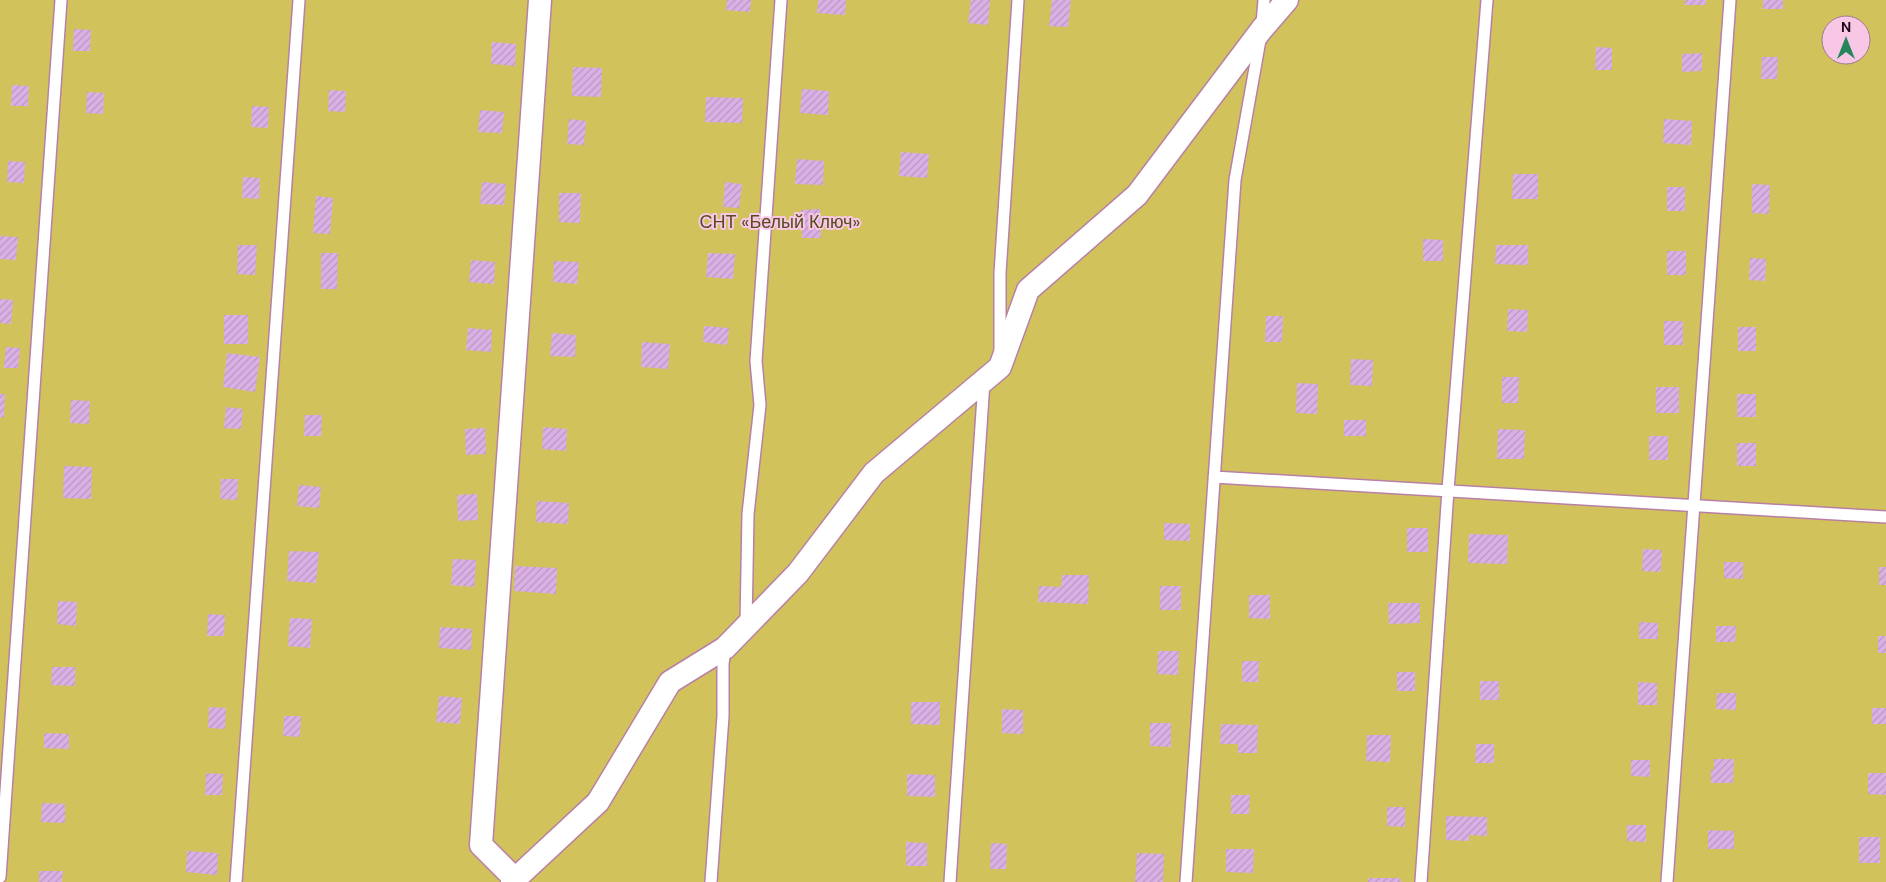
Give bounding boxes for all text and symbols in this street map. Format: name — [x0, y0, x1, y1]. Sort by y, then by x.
north arrow — [1821, 15, 1871, 65]
text: N — [1841, 18, 1851, 36]
park label: СНТ «Белый Ключ» — [699, 210, 861, 234]

